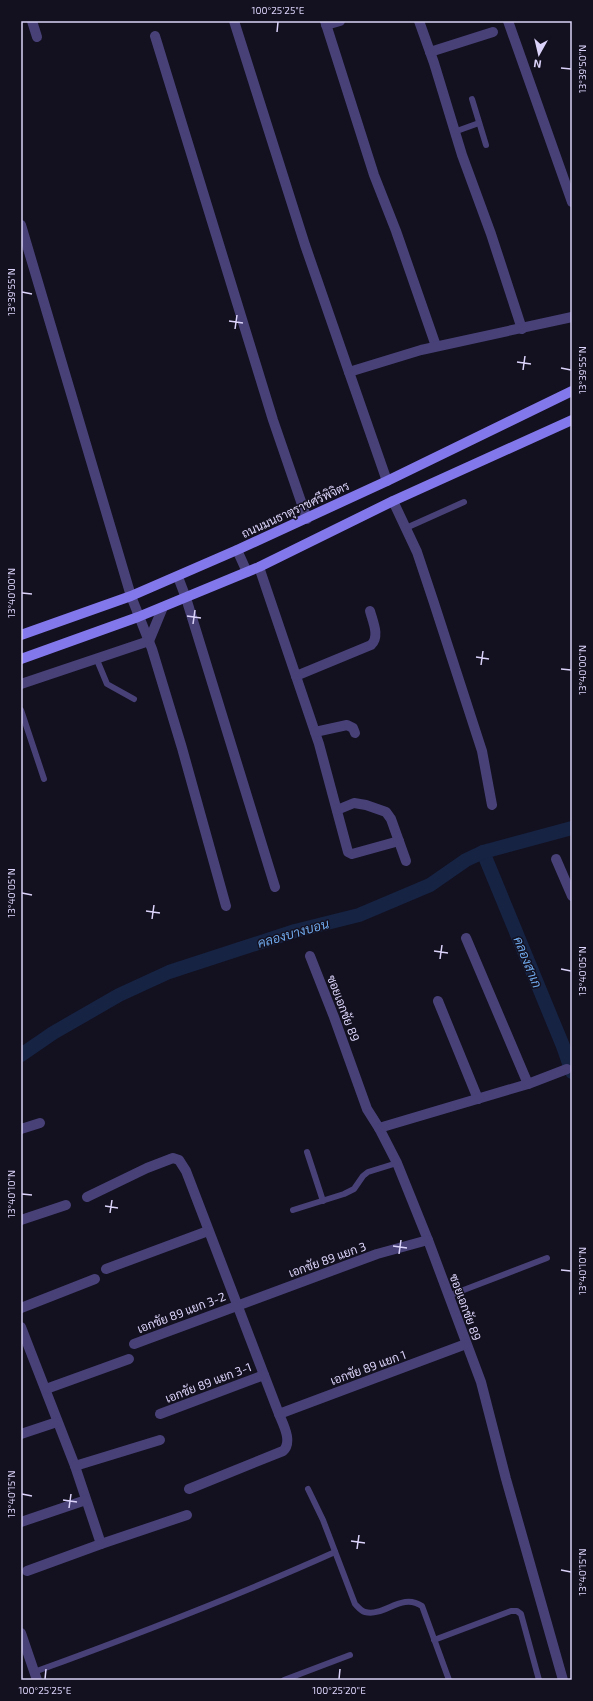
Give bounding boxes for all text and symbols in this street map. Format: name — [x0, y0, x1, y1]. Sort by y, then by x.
text: 100°25'25"E — [252, 4, 305, 16]
north arrow — [519, 34, 559, 74]
text: 13°39'50"N — [576, 45, 588, 93]
text: N — [533, 57, 542, 71]
text: 13°39'55"N — [5, 268, 17, 316]
text: 13°39'55"N — [576, 346, 588, 394]
street label: ถนนมนธาตุราชศรีพิจิตร — [239, 478, 353, 543]
text: 13°40'00"N — [5, 568, 17, 618]
text: 13°40'00"N — [576, 645, 588, 695]
text: 13°40'05"N — [5, 868, 17, 918]
water label: คลองบางบอน — [255, 915, 331, 951]
water label: คลองสาเก — [510, 934, 546, 990]
text: 13°40'05"N — [576, 946, 588, 996]
street label: ซอยเอกชัย 89 — [325, 973, 363, 1043]
text: 13°40'10"N — [5, 1170, 17, 1218]
street label: เอกชัย 89 แยก 3 — [286, 1239, 368, 1279]
text: 13°40'10"N — [576, 1247, 588, 1295]
street label: ซอยเอกชัย 89 — [447, 1272, 485, 1342]
street label: เอกชัย 89 แยก 3-2 — [135, 1289, 227, 1335]
street label: เอกชัย 89 แยก 1 — [328, 1347, 408, 1387]
street label: เอกชัย 89 แยก 3-1 — [163, 1359, 253, 1405]
text: 13°40'15"N — [5, 1470, 17, 1518]
text: 13°40'15"N — [576, 1548, 588, 1596]
text: 100°25'25"E — [19, 1684, 72, 1696]
text: 100°25'20"E — [312, 1684, 366, 1696]

